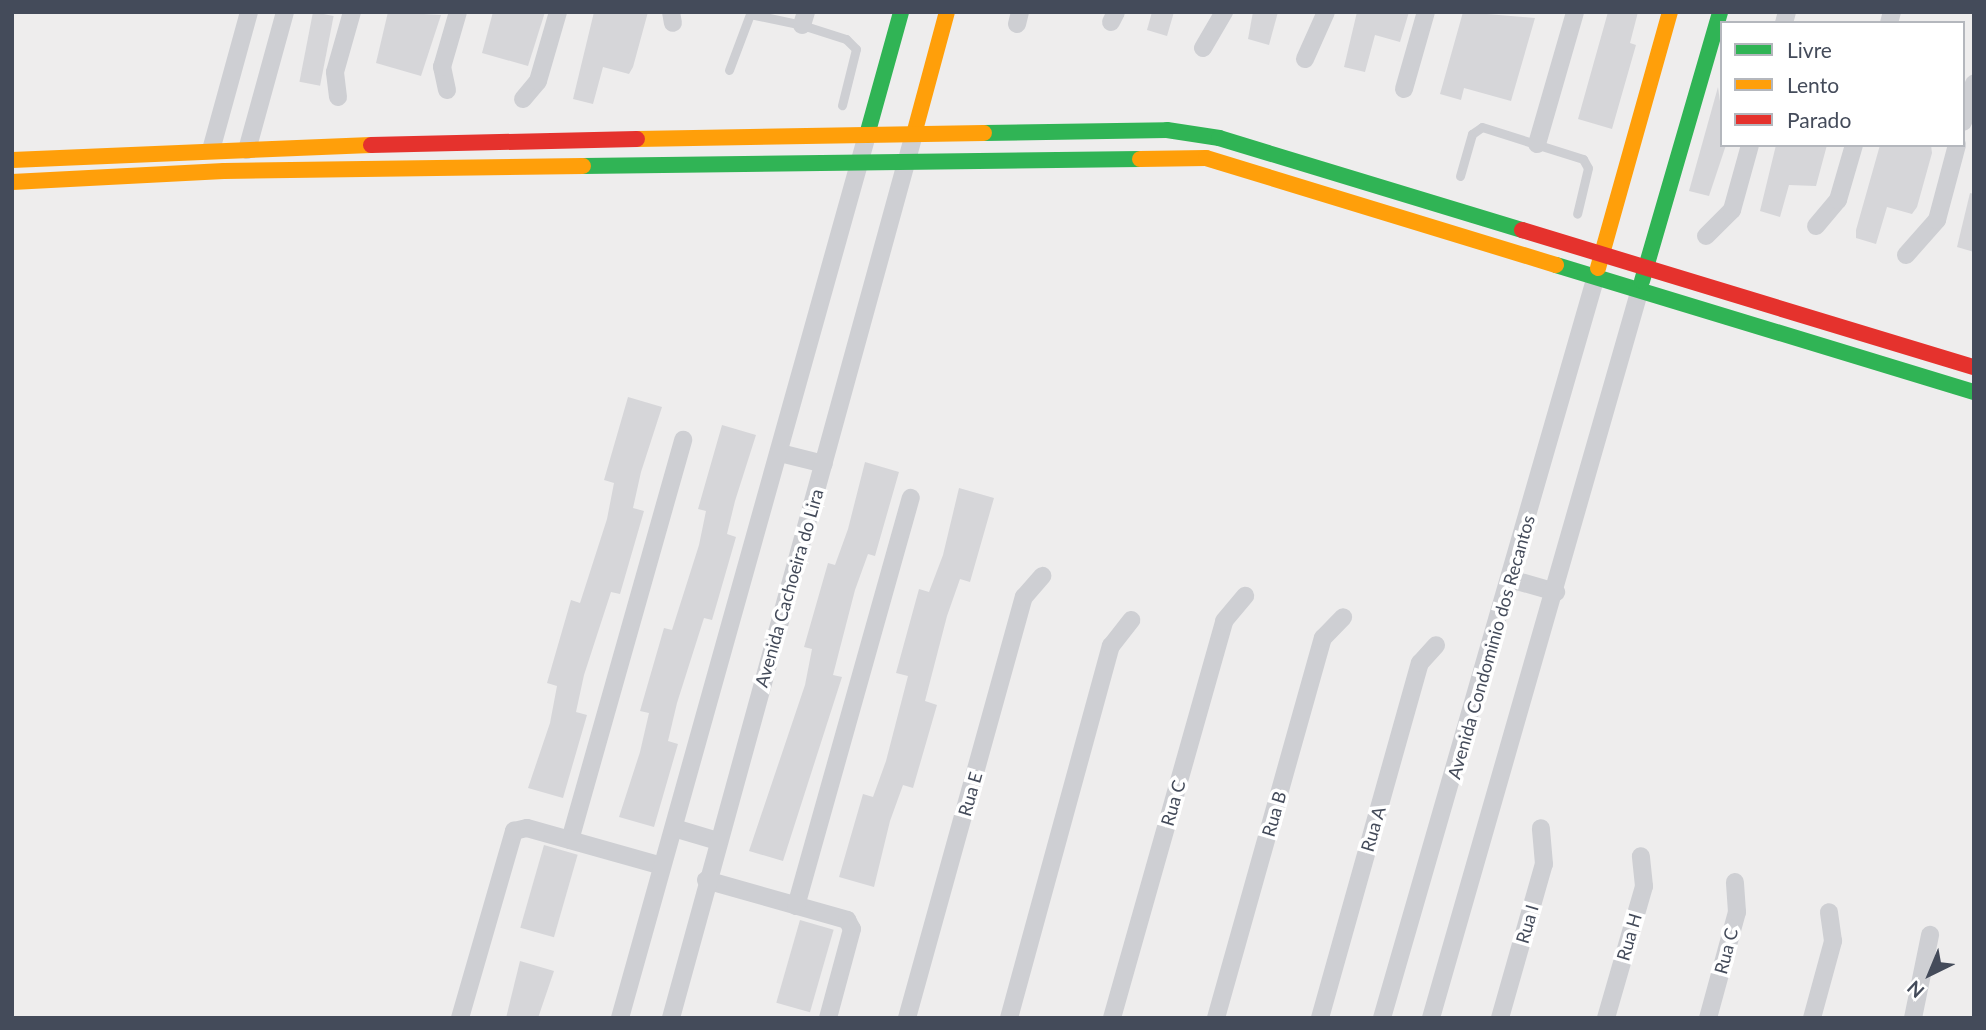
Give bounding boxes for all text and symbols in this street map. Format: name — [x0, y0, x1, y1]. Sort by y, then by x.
legend — [1720, 21, 1965, 147]
text: Livre — [1787, 37, 1832, 62]
text: Lento — [1787, 72, 1839, 97]
text: Parado — [1787, 107, 1851, 132]
street label: Avenida Cachoeira do Lira — [750, 486, 828, 690]
street label: Avenida Condominio dos Recantos — [1443, 513, 1539, 781]
street label: Rua E — [953, 769, 987, 819]
street label: Rua C — [1156, 778, 1190, 828]
street label: Rua B — [1257, 789, 1291, 839]
street label: Rua A — [1356, 804, 1390, 854]
street label: Rua I — [1511, 902, 1543, 946]
street label: Rua H — [1612, 911, 1646, 963]
street label: Rua C — [1710, 926, 1742, 976]
north arrow — [1895, 939, 1965, 1009]
text: N — [1902, 976, 1929, 1003]

